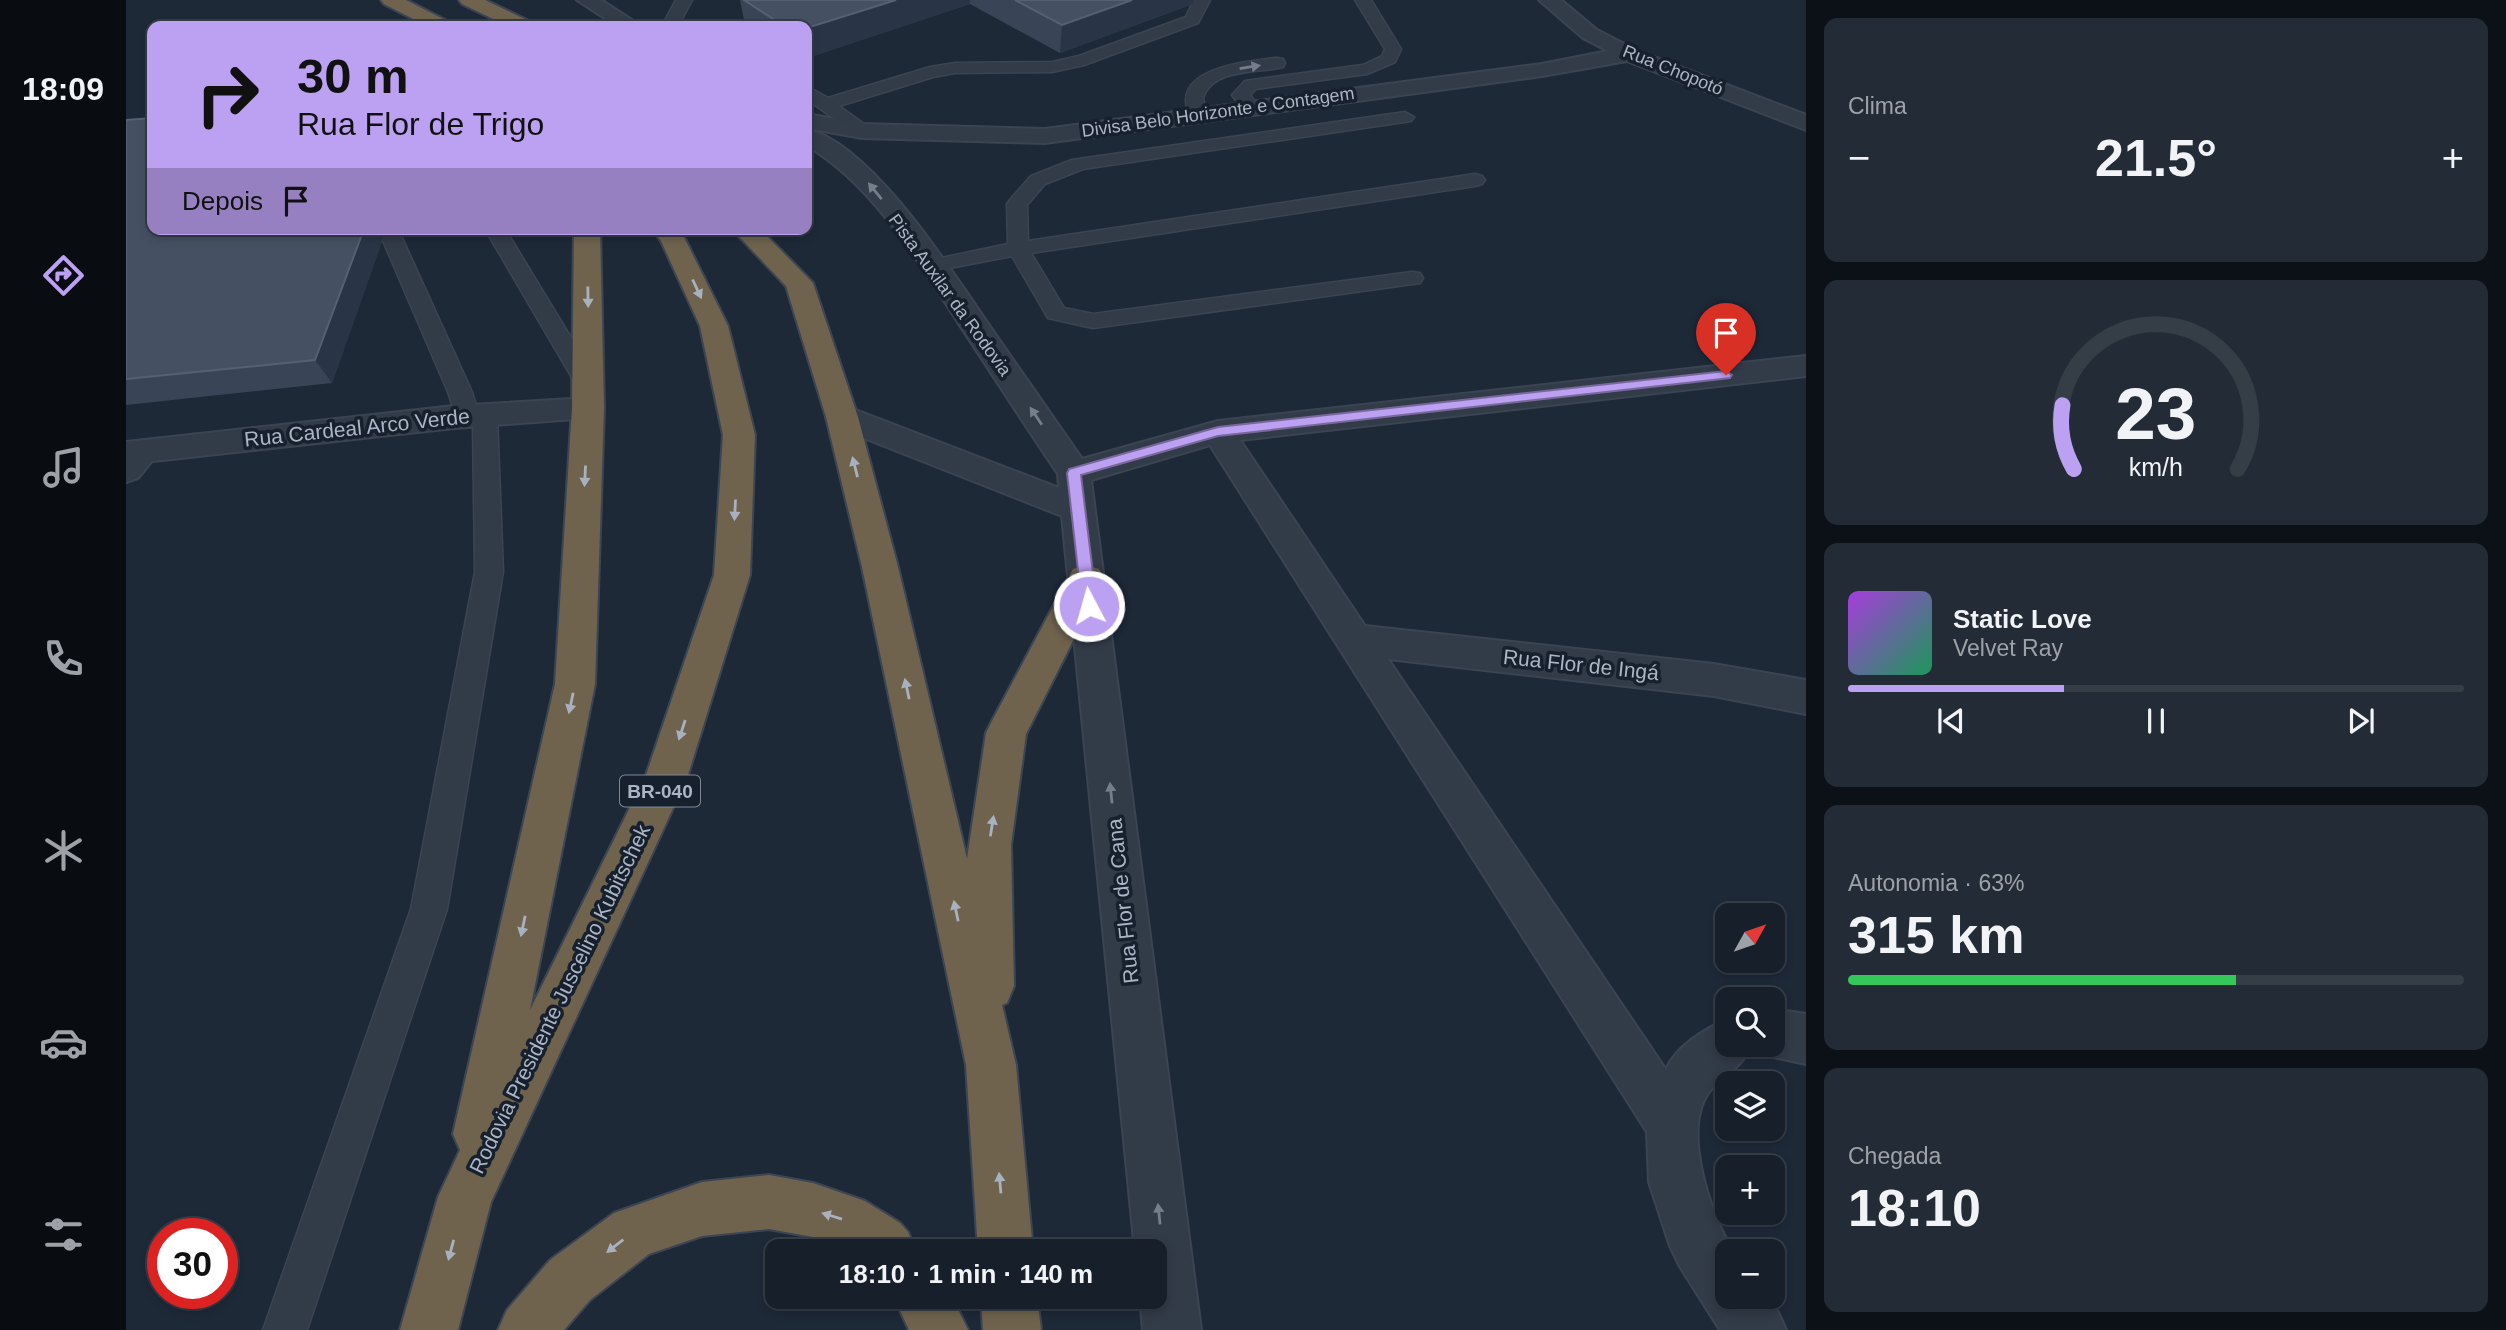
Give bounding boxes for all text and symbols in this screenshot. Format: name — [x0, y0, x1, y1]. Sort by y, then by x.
street label: Rua Chopotó — [1620, 41, 1726, 99]
icon: right — [182, 49, 273, 140]
text: 30 m — [297, 49, 409, 103]
one-way arrow — [1239, 61, 1261, 72]
text: 18:09 — [22, 71, 104, 107]
street label: Divisa Belo Horizonte e Contagem — [1080, 83, 1356, 141]
text: Clima — [1848, 93, 1907, 119]
text: Rua Flor de Trigo — [297, 106, 544, 142]
text: 21.5° — [2095, 129, 2217, 187]
text: − — [1848, 137, 1870, 179]
text: + — [2442, 137, 2464, 179]
icon: arrive — [277, 182, 315, 220]
one-way arrow — [868, 183, 883, 200]
text: Depois — [182, 186, 263, 216]
street label: Pista Auxilar da Rodovia — [885, 210, 1016, 381]
icon: directions — [39, 251, 88, 300]
one-way arrow — [692, 279, 703, 300]
one-way arrow — [582, 287, 594, 309]
pin — [1696, 303, 1756, 375]
icon: arrive — [1707, 314, 1745, 352]
text: 23 — [2116, 373, 2196, 454]
street label: Rua Cardeal Arco Verde — [243, 404, 471, 451]
one-way arrow — [1029, 407, 1043, 425]
icon: music — [39, 443, 88, 492]
text: km/h — [2129, 452, 2183, 480]
one-way arrow — [849, 456, 860, 478]
one-way arrow — [580, 466, 591, 488]
one-way arrow — [730, 500, 741, 522]
position arrow — [1052, 569, 1126, 643]
text: Static Love — [1953, 604, 2092, 634]
icon: phone — [39, 634, 88, 683]
text: Velvet Ray — [1953, 635, 2063, 661]
street label: Rua Flor de Ingá — [1502, 645, 1660, 684]
one-way arrow — [902, 678, 913, 700]
one-way arrow — [566, 692, 577, 714]
icon: previous — [1932, 702, 1970, 740]
icon: pause — [2137, 702, 2175, 740]
icon: next — [2342, 702, 2380, 740]
one-way arrow — [676, 719, 687, 740]
road number: BR-040 — [620, 776, 700, 806]
one-way arrow — [1105, 782, 1116, 804]
one-way arrow — [986, 815, 997, 837]
street label: Rua Flor de Cana — [1102, 817, 1143, 985]
street label: Rodovia Presidente Juscelino Kubitschek — [465, 820, 655, 1177]
icon: climate — [39, 826, 88, 875]
text: Autonomia · 63% — [1848, 870, 2024, 896]
one-way arrow — [951, 900, 962, 922]
north arrow — [1715, 903, 1785, 973]
map controls — [1715, 903, 1785, 1309]
text: 315 km — [1848, 906, 2024, 964]
one-way arrow — [518, 915, 529, 937]
button: search — [1715, 987, 1785, 1057]
icon: car — [39, 1018, 88, 1067]
button: layers — [1715, 1071, 1785, 1141]
text: Chegada — [1848, 1143, 1941, 1169]
button: + — [1715, 1155, 1785, 1225]
one-way arrow — [994, 1172, 1005, 1194]
text: 18:10 — [1848, 1179, 1981, 1237]
one-way arrow — [1153, 1202, 1164, 1224]
icon: filters — [39, 1210, 88, 1259]
one-way arrow — [821, 1210, 842, 1220]
speed limit sign: 30 — [147, 1218, 238, 1309]
one-way arrow — [606, 1238, 624, 1252]
one-way arrow — [445, 1239, 456, 1261]
button: − — [1715, 1239, 1785, 1309]
text: 18:10 · 1 min · 140 m — [839, 1259, 1093, 1289]

